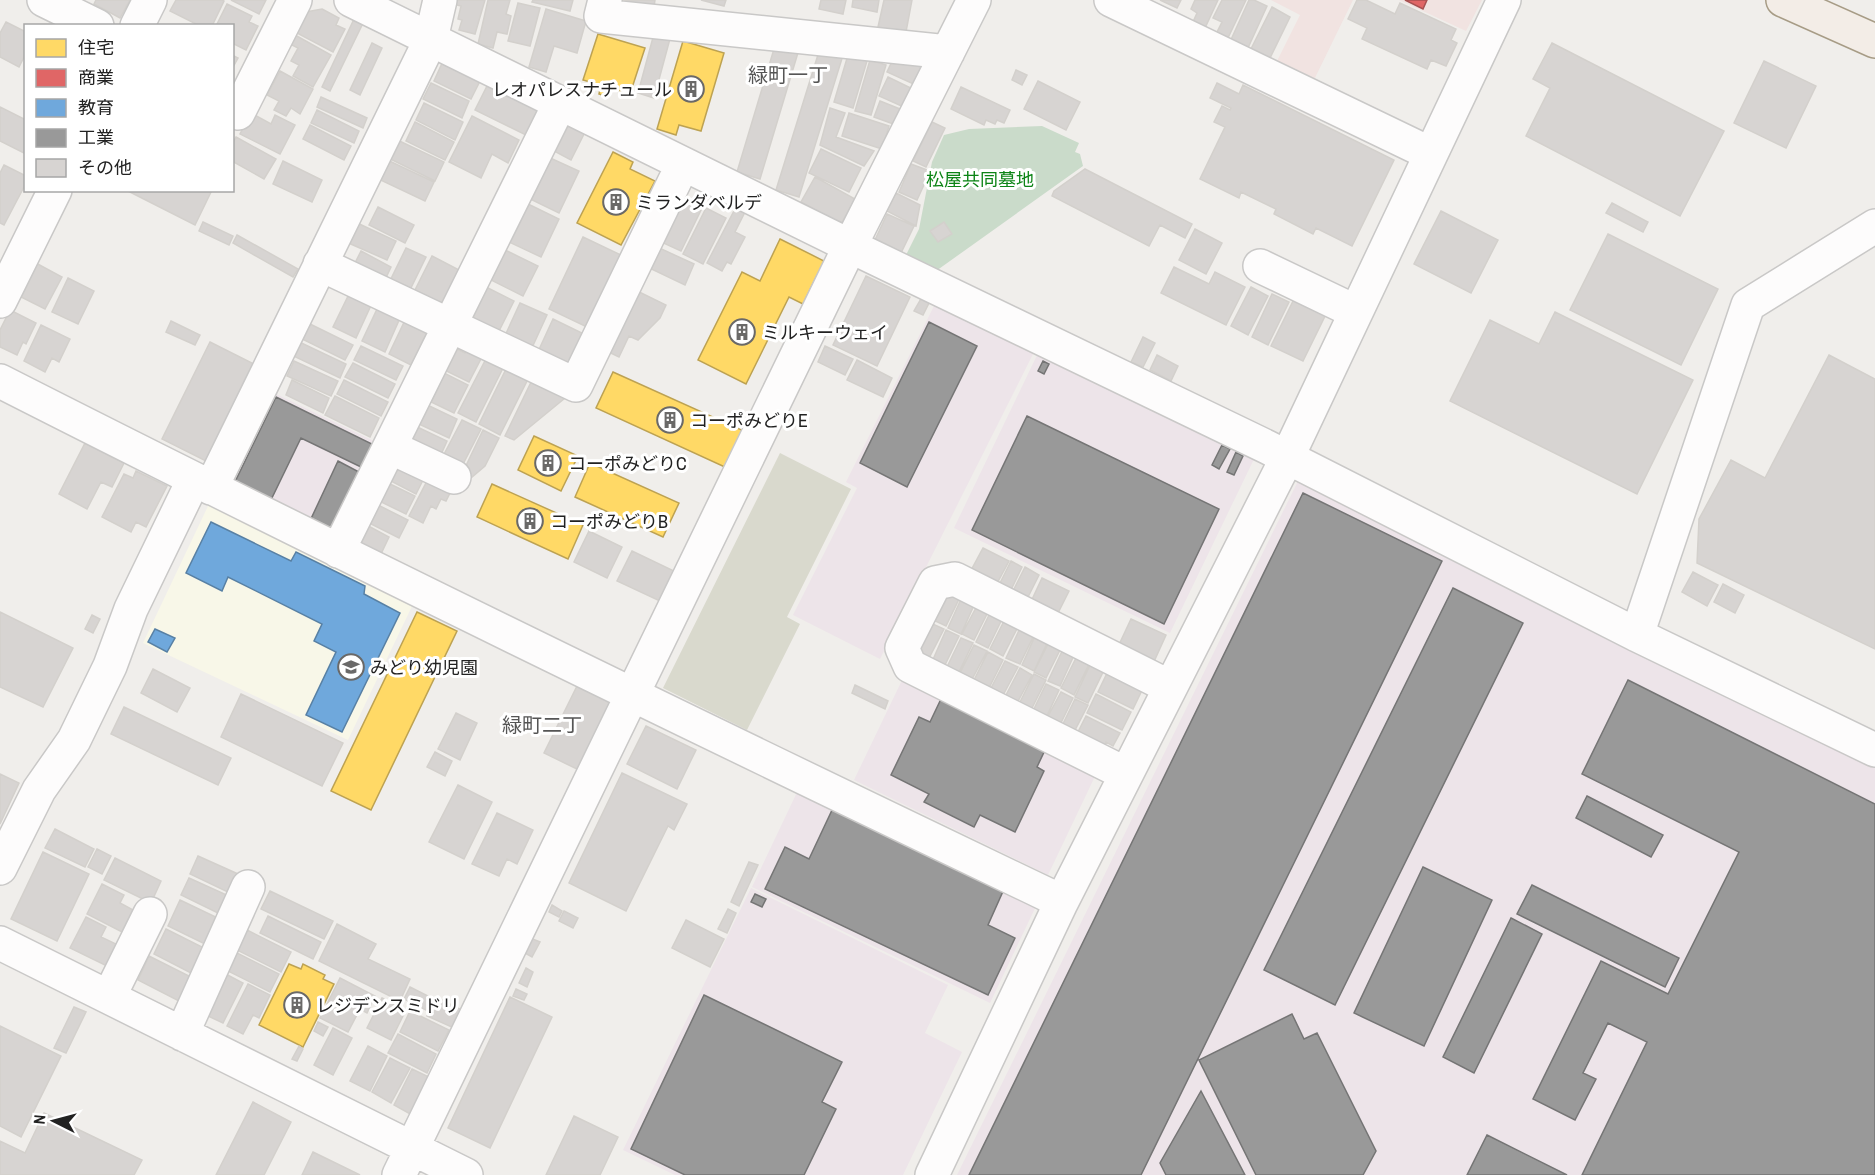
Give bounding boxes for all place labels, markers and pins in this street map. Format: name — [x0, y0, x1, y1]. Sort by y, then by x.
building icon: レオパレスナチュール — [676, 74, 706, 104]
place label: レオパレスナチュール — [492, 77, 672, 102]
building icon: ミランダベルデ — [601, 187, 631, 217]
place label: ミランダベルデ — [636, 190, 762, 215]
building icon: ミルキーウェイ — [727, 317, 757, 347]
place label: ミルキーウェイ — [762, 320, 888, 345]
building icon: コーポみどりE — [655, 405, 685, 435]
place label: コーポみどりE — [690, 408, 808, 433]
building icon: コーポみどりC — [533, 448, 563, 478]
place label: コーポみどりC — [568, 451, 687, 476]
building icon: コーポみどりB — [515, 506, 545, 536]
place label: コーポみどりB — [550, 509, 668, 534]
school or university icon: みどり幼児園 — [336, 652, 366, 682]
place label: みどり幼児園 — [370, 655, 478, 680]
building icon: レジデンスミドリ — [282, 990, 312, 1020]
place label: レジデンスミドリ — [316, 993, 460, 1018]

